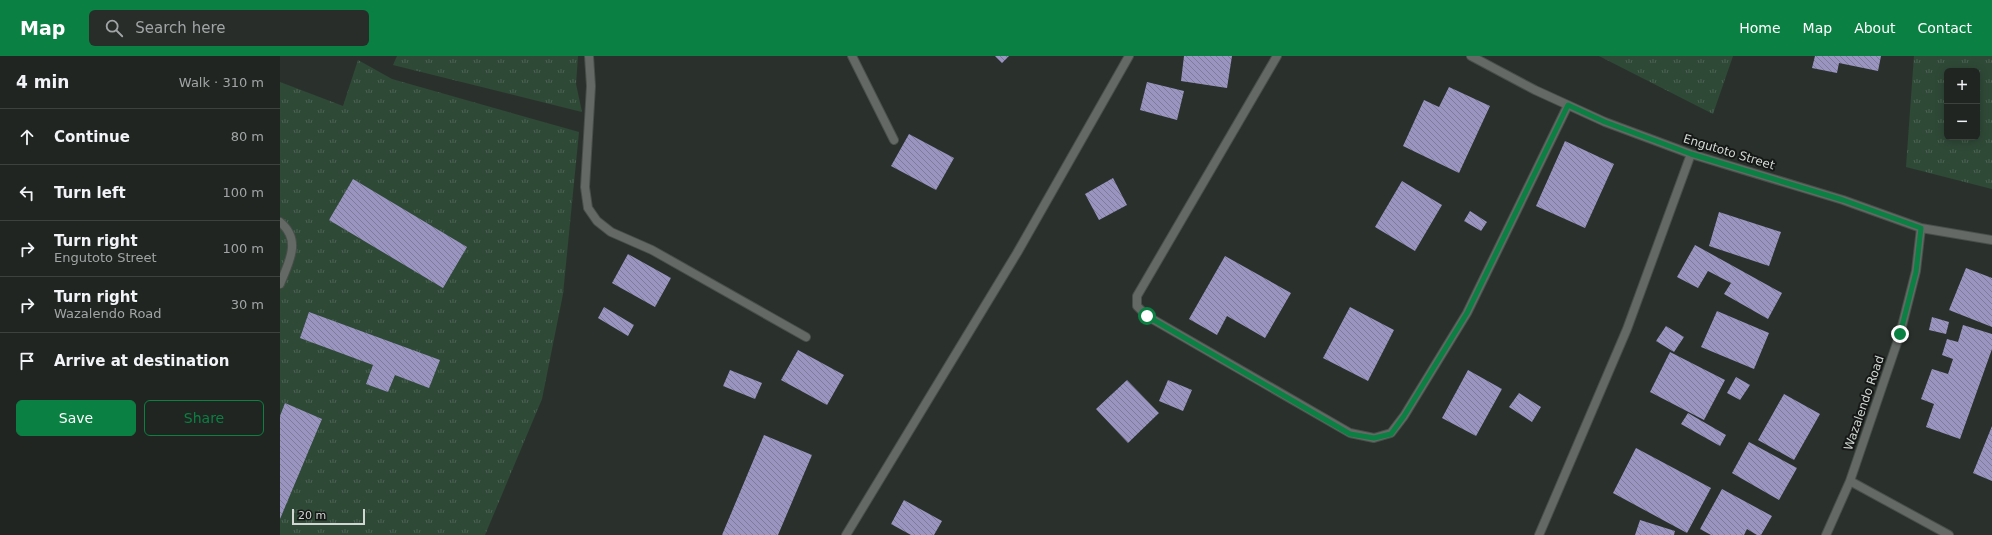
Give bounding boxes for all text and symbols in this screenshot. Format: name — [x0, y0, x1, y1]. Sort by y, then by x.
search box — [89, 10, 369, 46]
text: Map — [20, 17, 65, 39]
icon: search — [103, 17, 125, 39]
text: Search here — [135, 19, 225, 37]
text: Home — [1739, 20, 1781, 36]
text: Map — [1803, 20, 1832, 36]
text: About — [1854, 20, 1896, 36]
text: Contact — [1918, 20, 1972, 36]
map controls — [1944, 68, 1980, 140]
button: + — [1944, 68, 1980, 104]
text: 4 min — [16, 72, 69, 92]
text: Walk · 310 m — [179, 75, 264, 90]
button: − — [1944, 104, 1980, 140]
icon: ahead — [16, 126, 38, 148]
text: Continue — [54, 128, 130, 146]
text: 80 m — [231, 129, 264, 144]
street label: Engutoto Street — [1682, 131, 1777, 173]
icon: left — [16, 182, 38, 204]
text: Turn left — [54, 184, 126, 202]
text: 100 m — [222, 185, 264, 200]
text: Turn right — [54, 232, 138, 250]
icon: right — [16, 238, 38, 260]
text: 100 m — [222, 241, 264, 256]
text: Engutoto Street — [54, 250, 157, 265]
text: Turn right — [54, 288, 138, 306]
icon: right — [16, 294, 38, 316]
text: 30 m — [231, 297, 264, 312]
text: Wazalendo Road — [54, 306, 162, 321]
route start — [1138, 307, 1156, 325]
route end — [1891, 325, 1909, 343]
icon: arrive — [16, 350, 38, 372]
text: Arrive at destination — [54, 352, 229, 370]
street label: Wazalendo Road — [1841, 354, 1887, 452]
button: Save — [16, 400, 136, 436]
button: Share — [144, 400, 264, 436]
scale bar — [292, 507, 365, 526]
text: 20 m — [298, 509, 326, 522]

